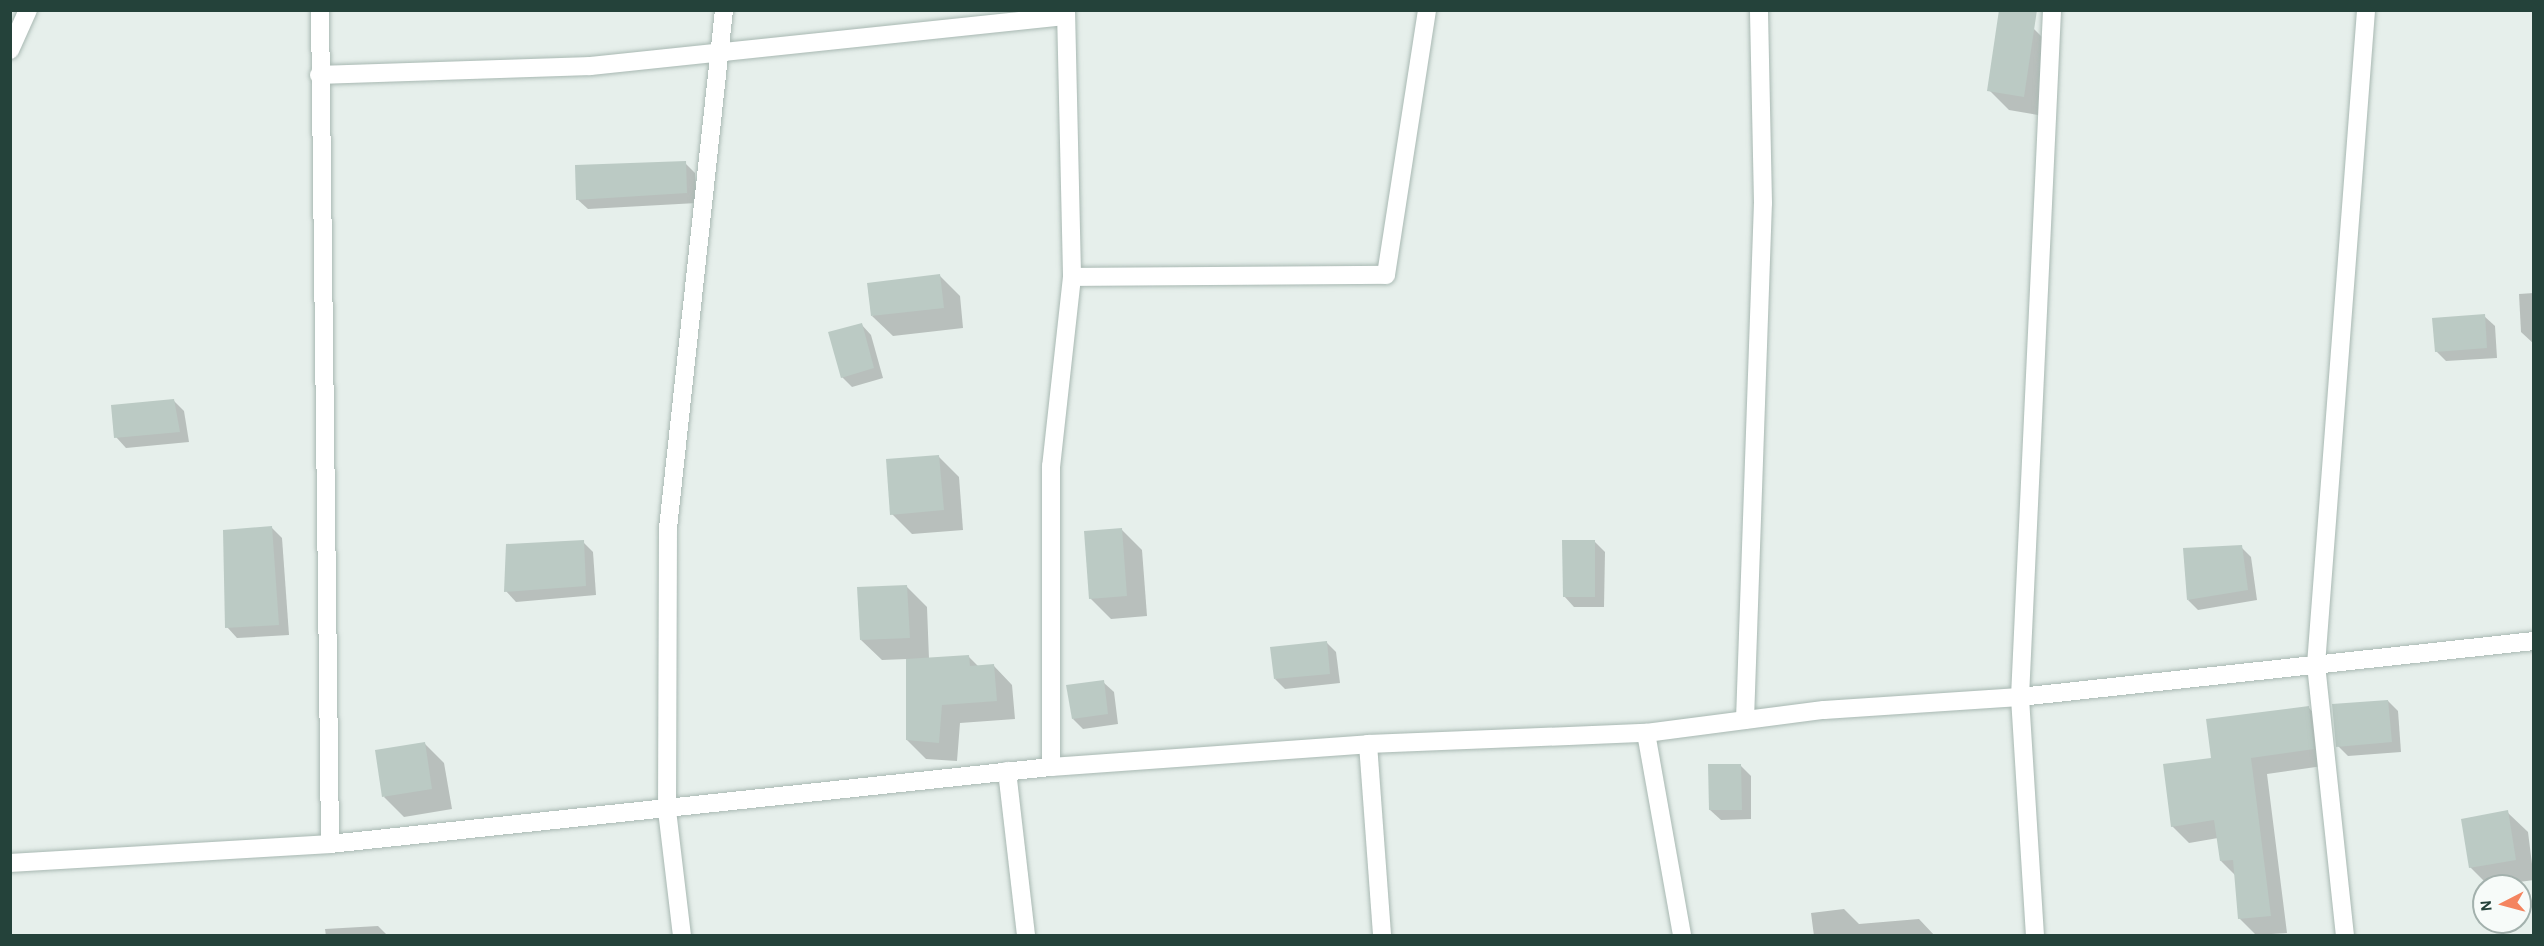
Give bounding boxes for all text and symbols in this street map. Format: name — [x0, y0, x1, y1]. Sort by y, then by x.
north arrow — [2472, 874, 2532, 934]
text: N — [2478, 899, 2495, 912]

